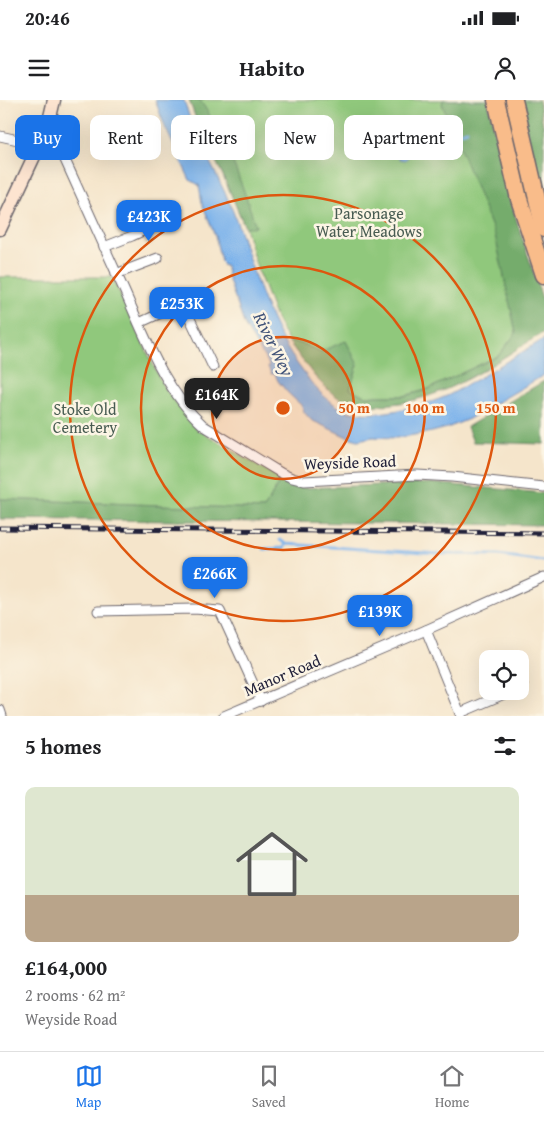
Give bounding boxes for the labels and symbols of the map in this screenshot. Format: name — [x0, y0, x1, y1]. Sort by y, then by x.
pin: £423K — [114, 200, 184, 242]
park label: Parsonage Water Meadows — [316, 201, 422, 243]
pin: £253K — [147, 286, 217, 329]
water label: River Wey — [246, 306, 302, 381]
pin: £164K — [182, 378, 252, 420]
park label: Stoke Old Cemetery — [53, 397, 117, 439]
text: 50 m — [338, 397, 370, 418]
text: 100 m — [405, 397, 445, 418]
text: 150 m — [476, 397, 516, 418]
centre of rings — [274, 399, 292, 417]
street label: Weyside Road — [303, 448, 397, 476]
pin: £266K — [180, 556, 250, 599]
pin: £139K — [345, 594, 415, 637]
street label: Manor Road — [240, 648, 325, 702]

